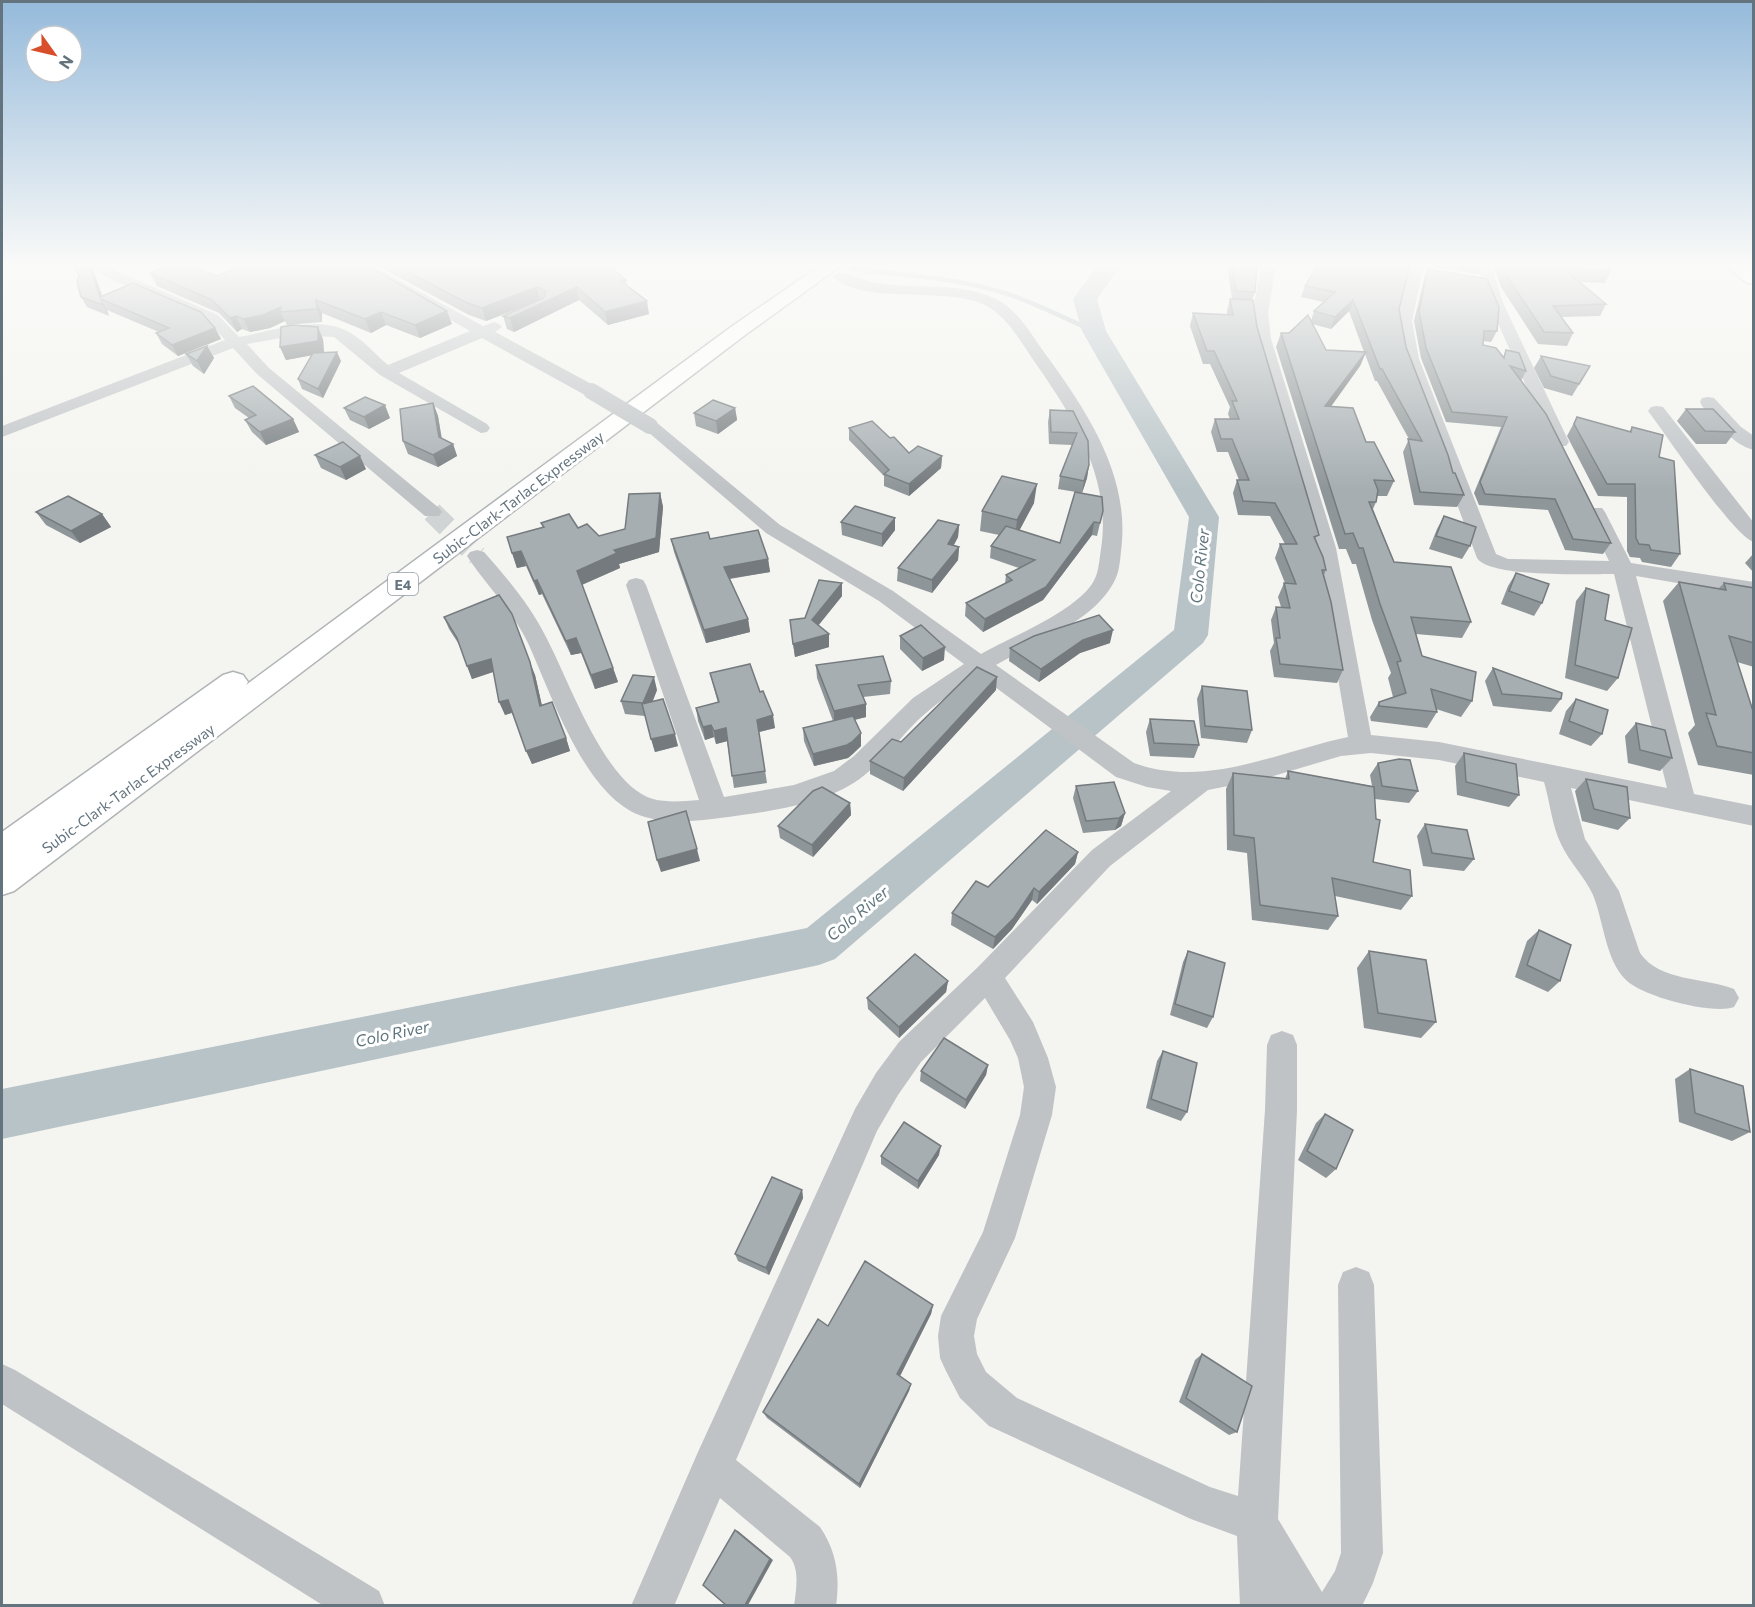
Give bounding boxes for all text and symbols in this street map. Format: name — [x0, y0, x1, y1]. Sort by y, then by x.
north arrow — [24, 24, 84, 84]
text: N — [56, 52, 78, 73]
street label: Subic-Clark-Tarlac Expressway — [429, 427, 607, 567]
water label: Colo River — [1186, 527, 1212, 604]
road number: E4 — [388, 573, 418, 595]
street label: Subic-Clark-Tarlac Expressway — [38, 719, 218, 857]
water label: Colo River — [822, 881, 892, 944]
water label: Colo River — [353, 1016, 431, 1050]

